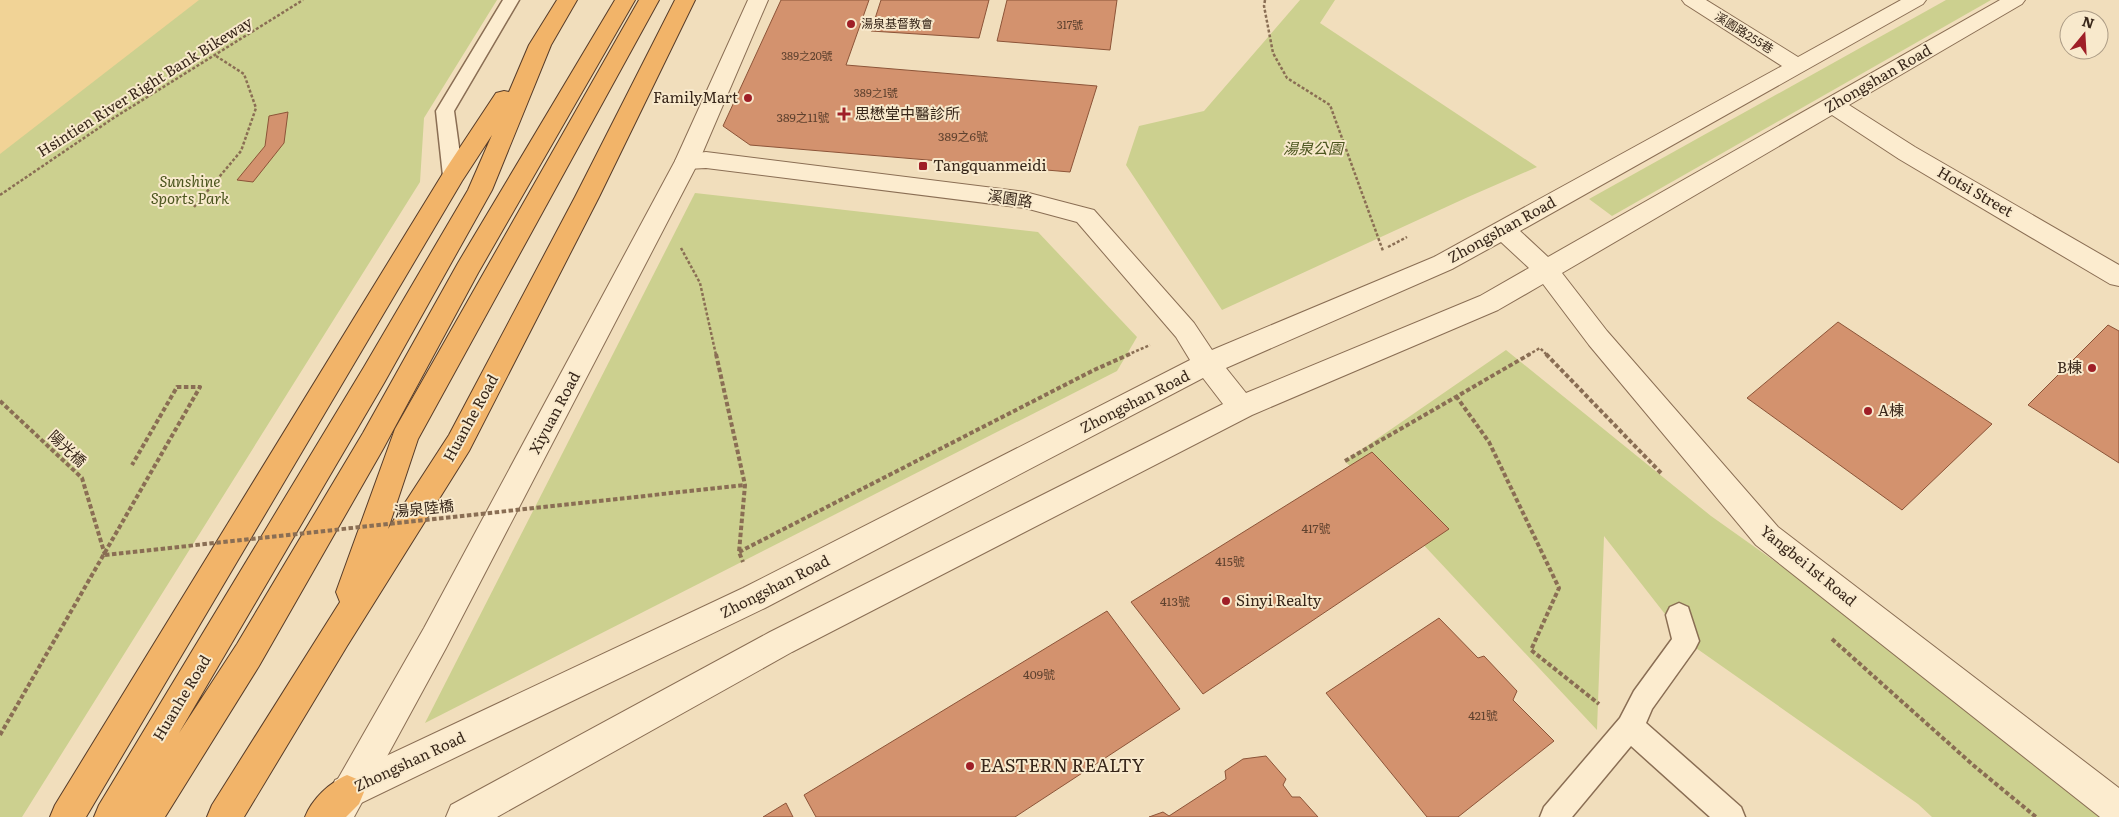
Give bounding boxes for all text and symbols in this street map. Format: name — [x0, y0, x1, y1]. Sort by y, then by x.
street label: 溪園路255巷 — [1712, 7, 1777, 57]
street label: Hsintien River Right Bank Bikeway — [32, 10, 257, 162]
north arrow — [2059, 10, 2109, 60]
text: N — [2080, 10, 2097, 33]
place label: 湯泉基督教會 — [861, 14, 933, 32]
house number: 317號 — [1057, 16, 1083, 32]
marker: 湯泉基督教會 — [845, 18, 857, 30]
street label: Zhongshan Road — [1819, 38, 1935, 118]
house number: 389之20號 — [781, 47, 833, 63]
house number: 389之1號 — [854, 84, 898, 100]
place label: FamilyMart — [653, 85, 738, 108]
marker: FamilyMart — [742, 92, 754, 104]
place label: 思懋堂中醫診所 — [855, 101, 960, 124]
marker: 思懋堂中醫診所 — [837, 107, 851, 121]
house number: 389之11號 — [776, 108, 830, 126]
house number: 389之6號 — [938, 127, 988, 145]
park label: 湯泉公園 — [1283, 136, 1345, 159]
place label: Tangquanmeidi — [933, 153, 1046, 176]
marker: Tangquanmeidi — [917, 160, 929, 172]
street label: Hotsi Street — [1933, 160, 2018, 222]
park label: Sunshine Sports Park — [151, 169, 230, 209]
street label: 溪園路 — [986, 183, 1034, 212]
street label: Zhongshan Road — [1443, 189, 1559, 268]
place label: B棟 — [2057, 355, 2082, 378]
marker: B棟 — [2086, 362, 2098, 374]
street label: Zhongshan Road — [1075, 363, 1193, 438]
street label: Xiyuan Road — [522, 367, 585, 458]
street label: Huanhe Road — [436, 369, 503, 465]
place label: A棟 — [1878, 398, 1904, 421]
marker: A棟 — [1862, 405, 1874, 417]
street label: 陽光橋 — [44, 424, 92, 472]
street label: 湯泉陸橋 — [393, 493, 455, 522]
house number: 417號 — [1301, 519, 1331, 537]
street label: Yangbei 1st Road — [1756, 519, 1862, 611]
street label: Zhongshan Road — [715, 548, 833, 623]
house number: 415號 — [1215, 552, 1245, 570]
place label: Sinyi Realty — [1236, 588, 1322, 611]
house number: 413號 — [1160, 592, 1190, 610]
marker: Sinyi Realty — [1220, 595, 1232, 607]
street label: Huanhe Road — [146, 650, 215, 745]
house number: 409號 — [1023, 665, 1055, 683]
house number: 421號 — [1468, 706, 1498, 724]
street label: Zhongshan Road — [350, 725, 469, 796]
place label: EASTERN REALTY — [980, 751, 1145, 778]
marker: EASTERN REALTY — [964, 760, 976, 772]

